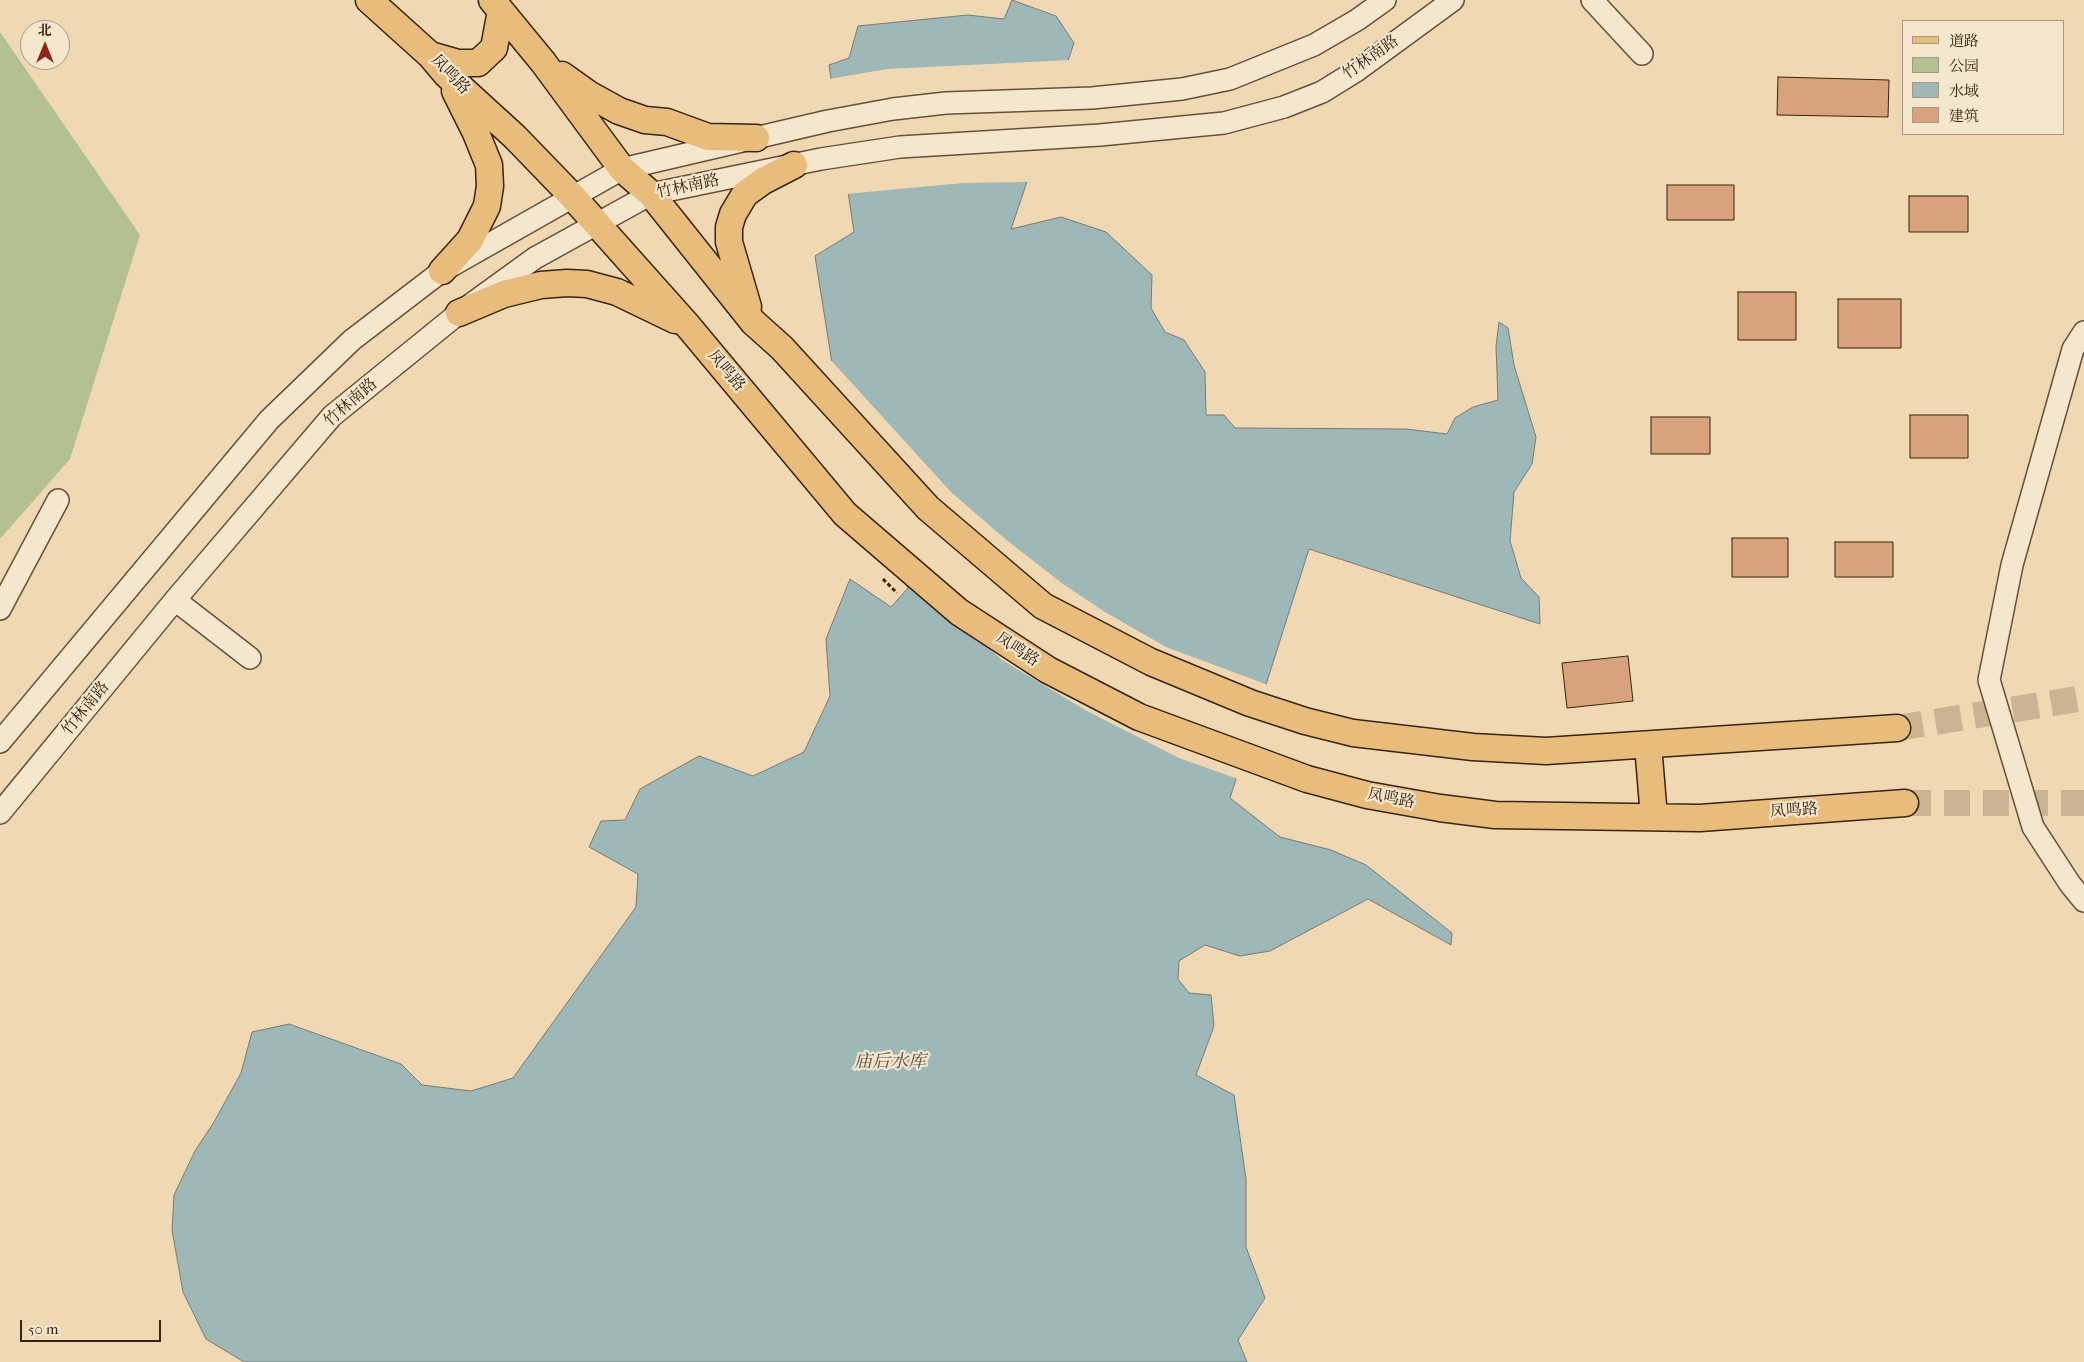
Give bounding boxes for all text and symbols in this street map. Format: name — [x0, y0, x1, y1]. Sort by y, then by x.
north arrow — [20, 20, 70, 70]
legend — [1902, 20, 2064, 135]
text: 北 — [38, 22, 52, 39]
street label: 竹林南路 — [1339, 32, 1403, 84]
text: 道路 — [1949, 32, 1979, 50]
street label: 凤鸣路 — [426, 51, 474, 99]
text: 公园 — [1949, 57, 1979, 75]
text: 水域 — [1949, 82, 1979, 100]
text: 建筑 — [1949, 107, 1979, 125]
street label: 竹林南路 — [655, 171, 721, 203]
street label: 凤鸣路 — [703, 346, 749, 396]
street label: 竹林南路 — [321, 375, 381, 431]
street label: 凤鸣路 — [992, 629, 1042, 671]
street label: 竹林南路 — [58, 678, 114, 740]
street label: 凤鸣路 — [1366, 785, 1416, 813]
street label: 凤鸣路 — [1769, 800, 1819, 822]
water label: 庙后水库 — [854, 1052, 926, 1074]
scale bar — [22, 1310, 164, 1342]
text: 50 m — [28, 1320, 58, 1338]

